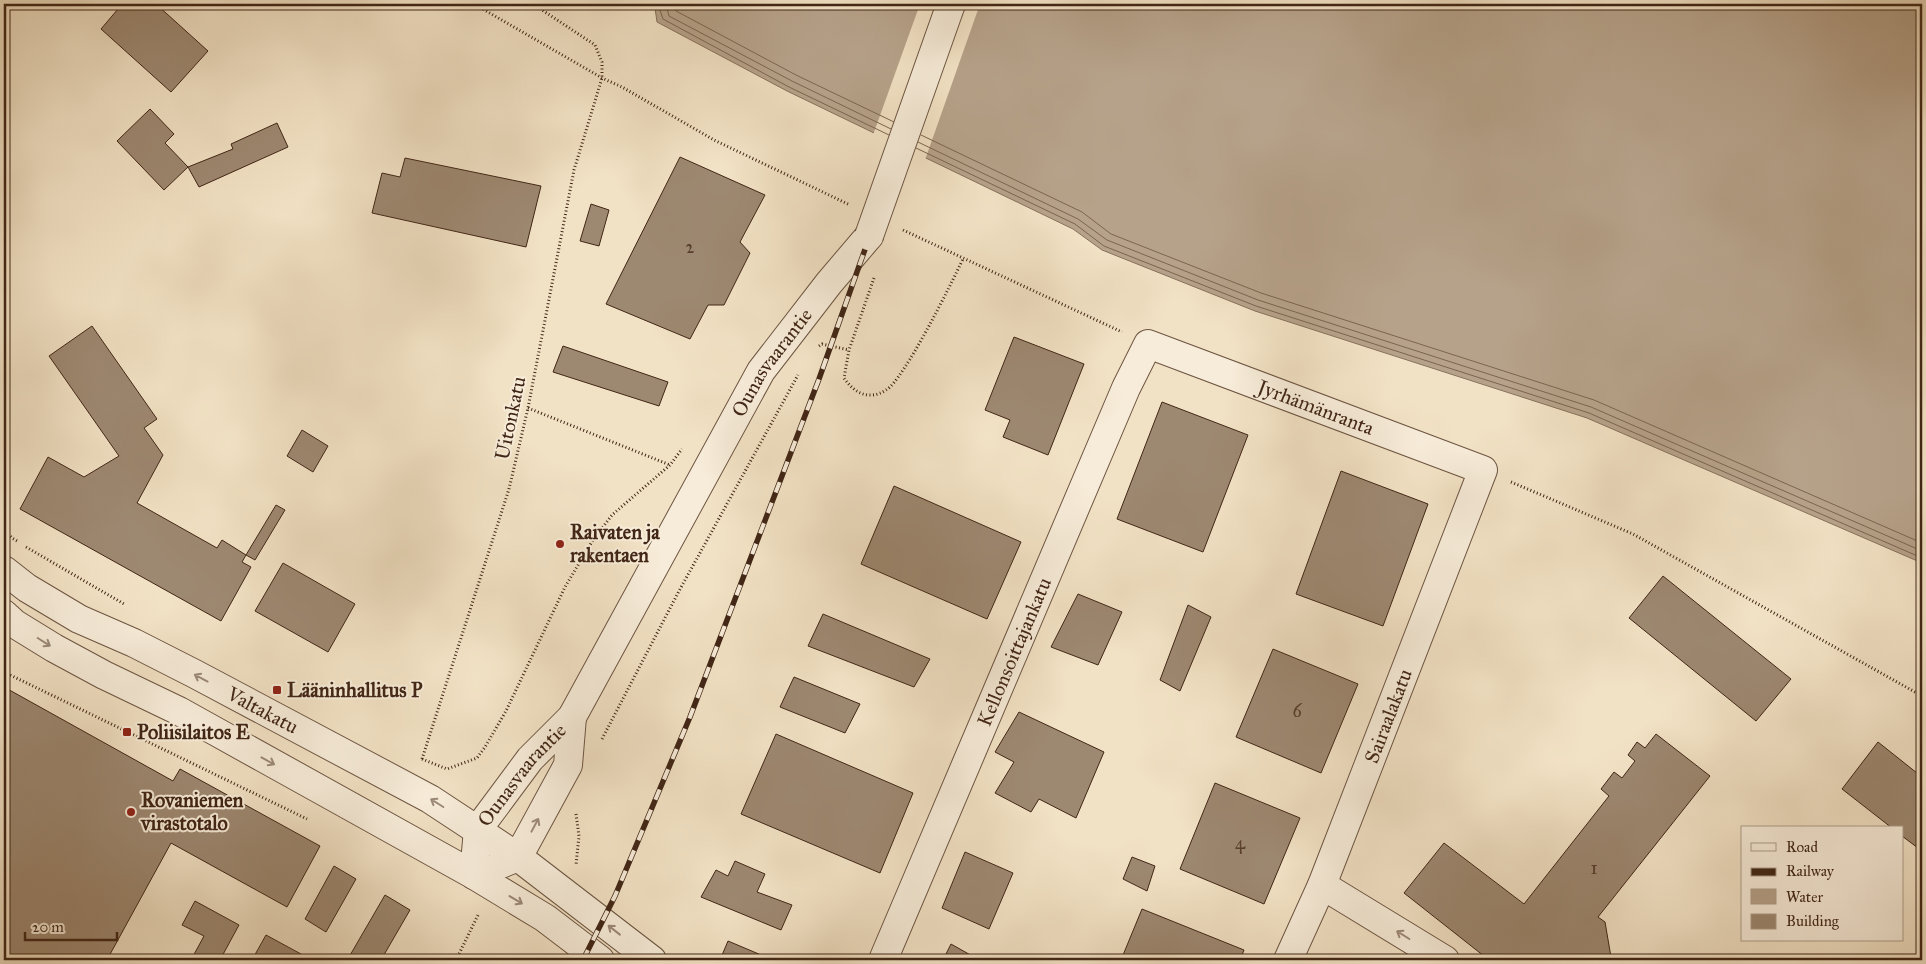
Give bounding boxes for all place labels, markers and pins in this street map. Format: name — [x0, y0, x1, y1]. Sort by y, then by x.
place label: Raivaten ja rakentaen — [569, 520, 660, 567]
marker: Raivaten ja rakentaen — [554, 538, 566, 550]
place label: Lääninhallitus P — [287, 678, 423, 702]
marker: Lääninhallitus P — [271, 684, 283, 696]
place label: Poliisilaitos E — [137, 720, 250, 744]
marker: Poliisilaitos E — [121, 726, 133, 738]
place label: Rovaniemen virastotalo — [140, 788, 244, 835]
marker: Rovaniemen virastotalo — [125, 806, 137, 818]

